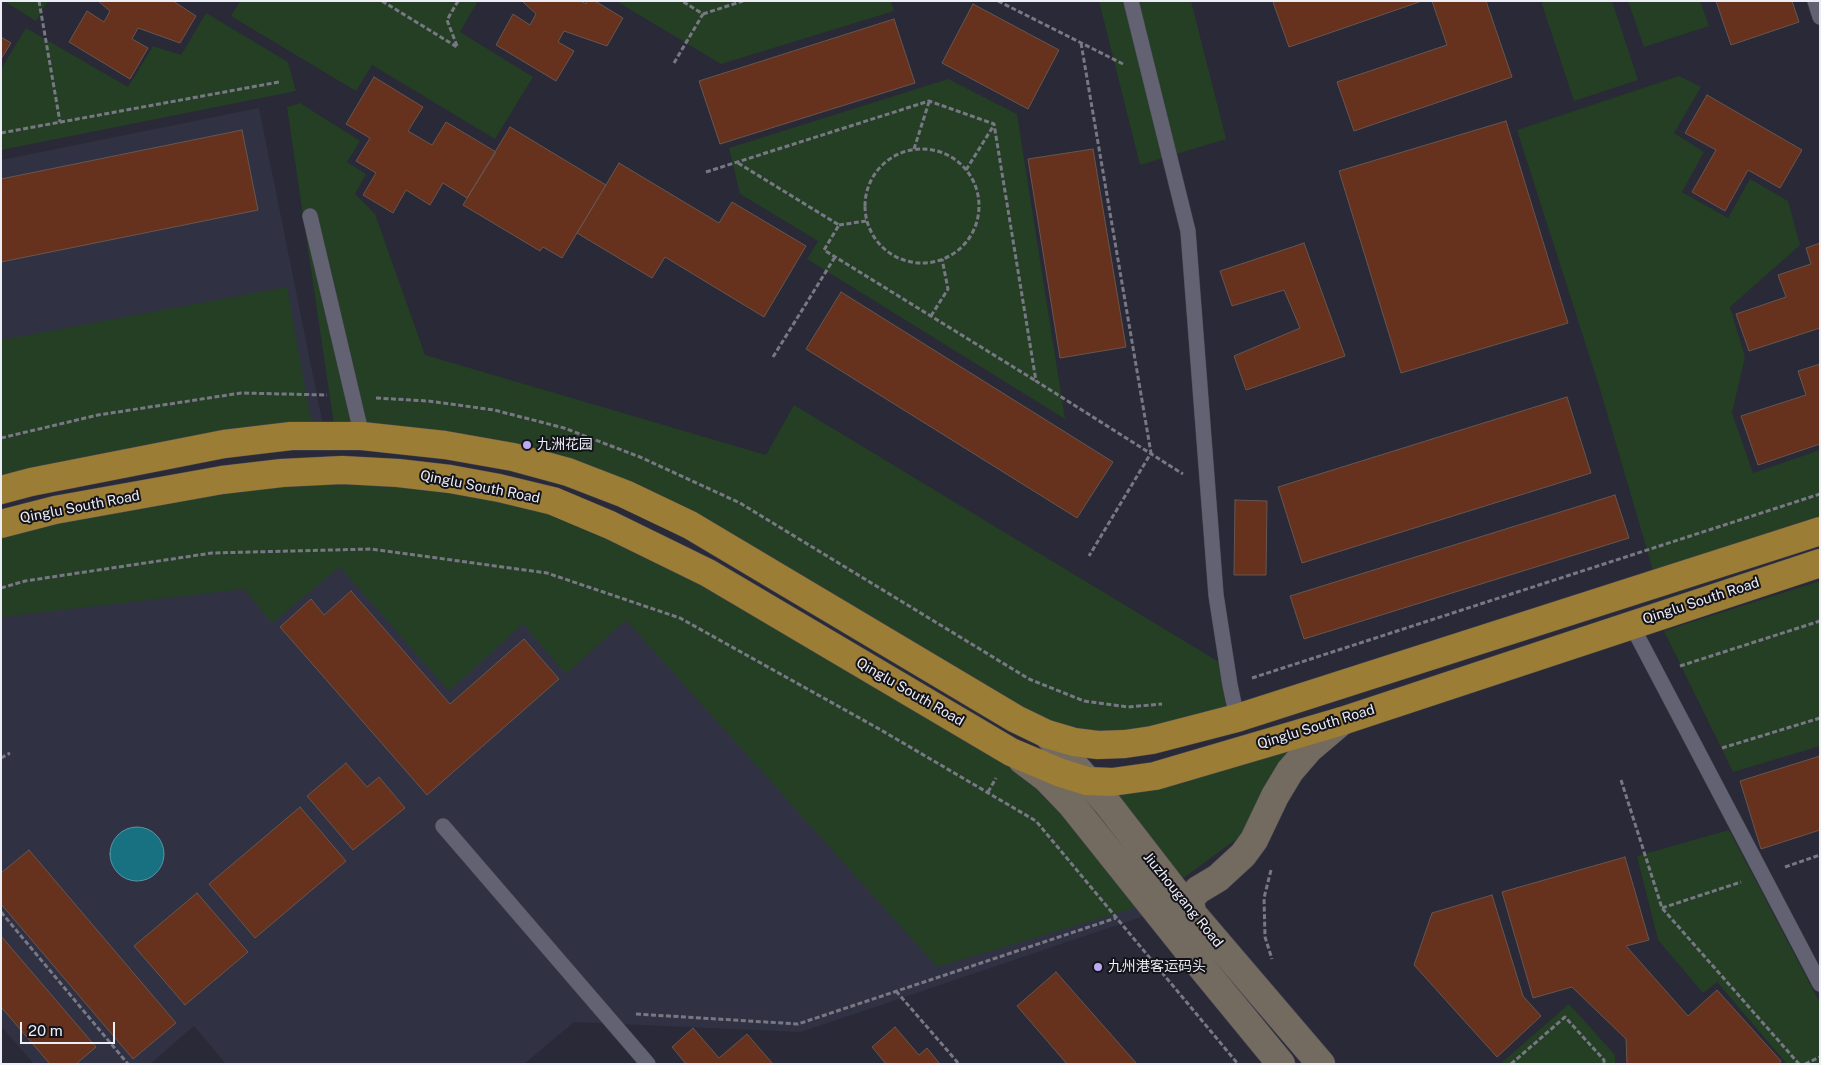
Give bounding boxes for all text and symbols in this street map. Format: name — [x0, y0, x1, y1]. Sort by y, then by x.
place label: 九洲花园 — [537, 437, 593, 453]
marker: 九洲花园 — [521, 439, 533, 451]
street label: Qinglu South Road — [419, 467, 541, 507]
street label: Qinglu South Road — [19, 487, 141, 527]
street label: Qinglu South Road — [1641, 574, 1761, 628]
street label: Qinglu South Road — [853, 654, 967, 730]
street label: Qinglu South Road — [1255, 701, 1377, 753]
street label: Jiuzhougang Road — [1140, 849, 1226, 951]
place label: 九州港客运码头 — [1108, 959, 1206, 975]
marker: 九州港客运码头 — [1092, 961, 1104, 973]
scale bar — [22, 1012, 118, 1044]
text: 20 m — [28, 1022, 63, 1039]

